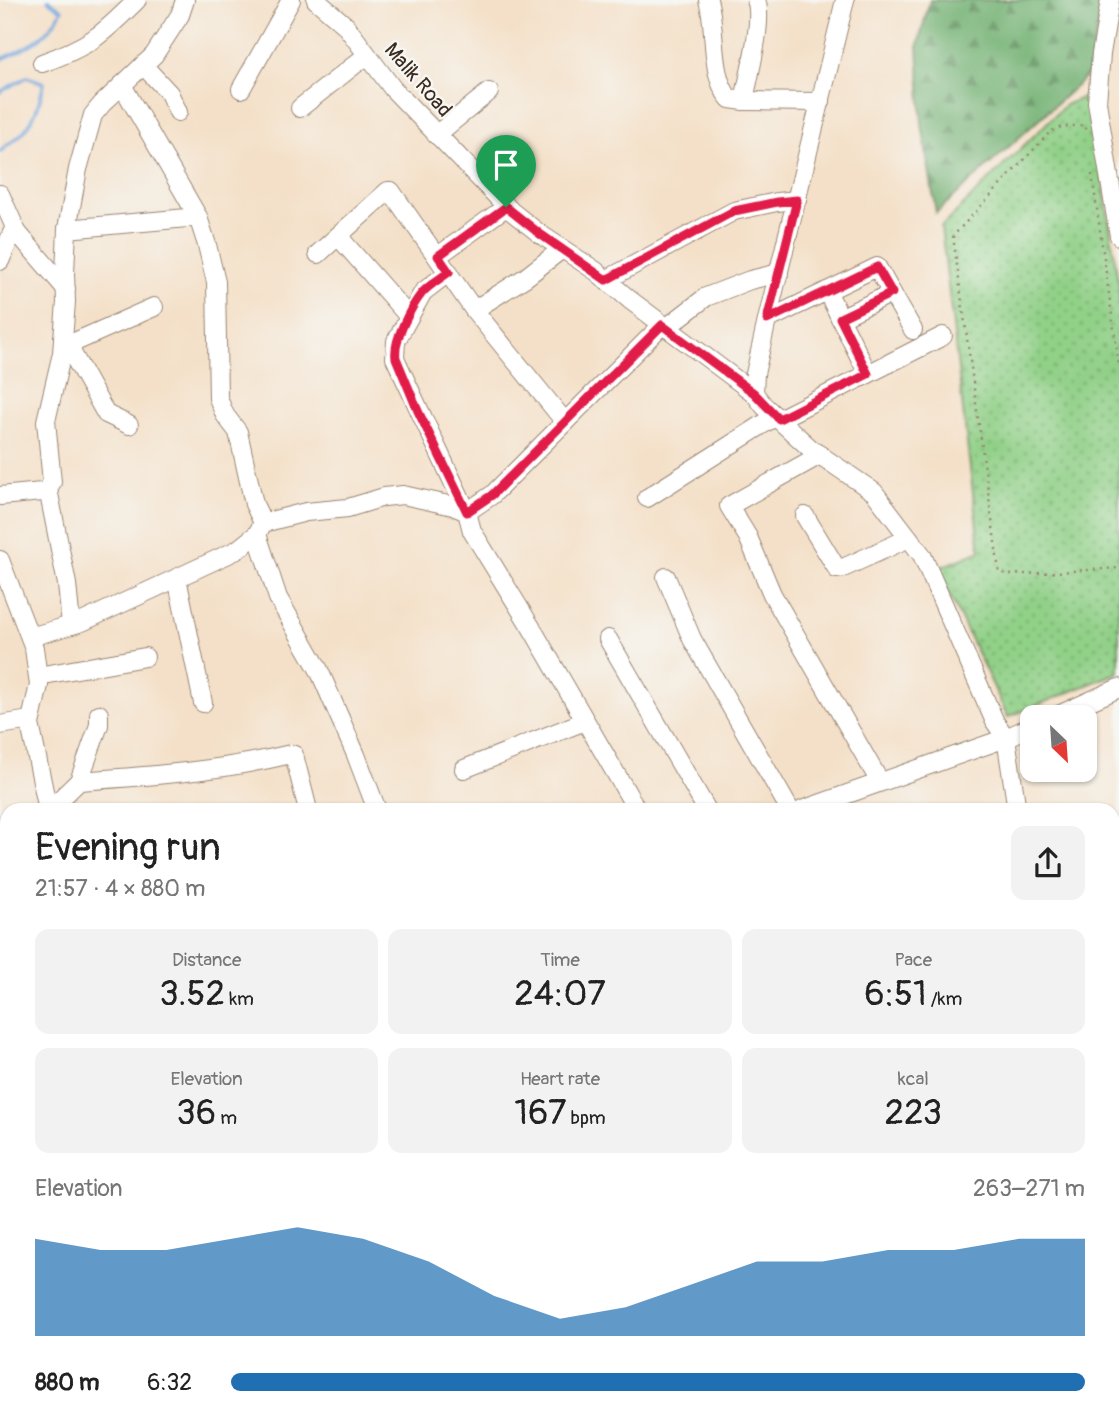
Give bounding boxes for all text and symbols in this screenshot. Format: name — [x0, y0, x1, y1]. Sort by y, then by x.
street label: Malik Road — [378, 37, 458, 123]
pin — [476, 135, 536, 207]
icon: arrive — [487, 146, 525, 184]
north arrow — [1020, 705, 1097, 782]
map controls — [1020, 705, 1097, 782]
text: Evening run — [35, 824, 221, 872]
button: share — [1011, 826, 1085, 900]
text: 21:57 · 4 × 880 m — [35, 874, 205, 903]
text: Distance — [172, 948, 241, 972]
text: Time — [540, 948, 580, 972]
text: Pace — [895, 948, 932, 972]
text: 3.52 — [159, 972, 225, 1016]
text: 24:07 — [514, 972, 606, 1016]
text: 6:51 — [864, 972, 927, 1016]
text: km — [225, 987, 254, 1011]
text: /km — [927, 987, 962, 1011]
text: Elevation — [170, 1067, 243, 1091]
text: Heart rate — [520, 1067, 600, 1091]
text: kcal — [898, 1067, 929, 1091]
text: 36 — [176, 1091, 216, 1135]
text: 167 — [514, 1091, 566, 1135]
text: 223 — [885, 1091, 942, 1135]
text: m — [216, 1106, 237, 1130]
text: bpm — [566, 1106, 606, 1130]
text: Elevation — [35, 1174, 123, 1203]
text: 263–271 m — [973, 1174, 1085, 1203]
text: 880 m — [35, 1368, 99, 1397]
text: 6:32 — [147, 1368, 192, 1397]

